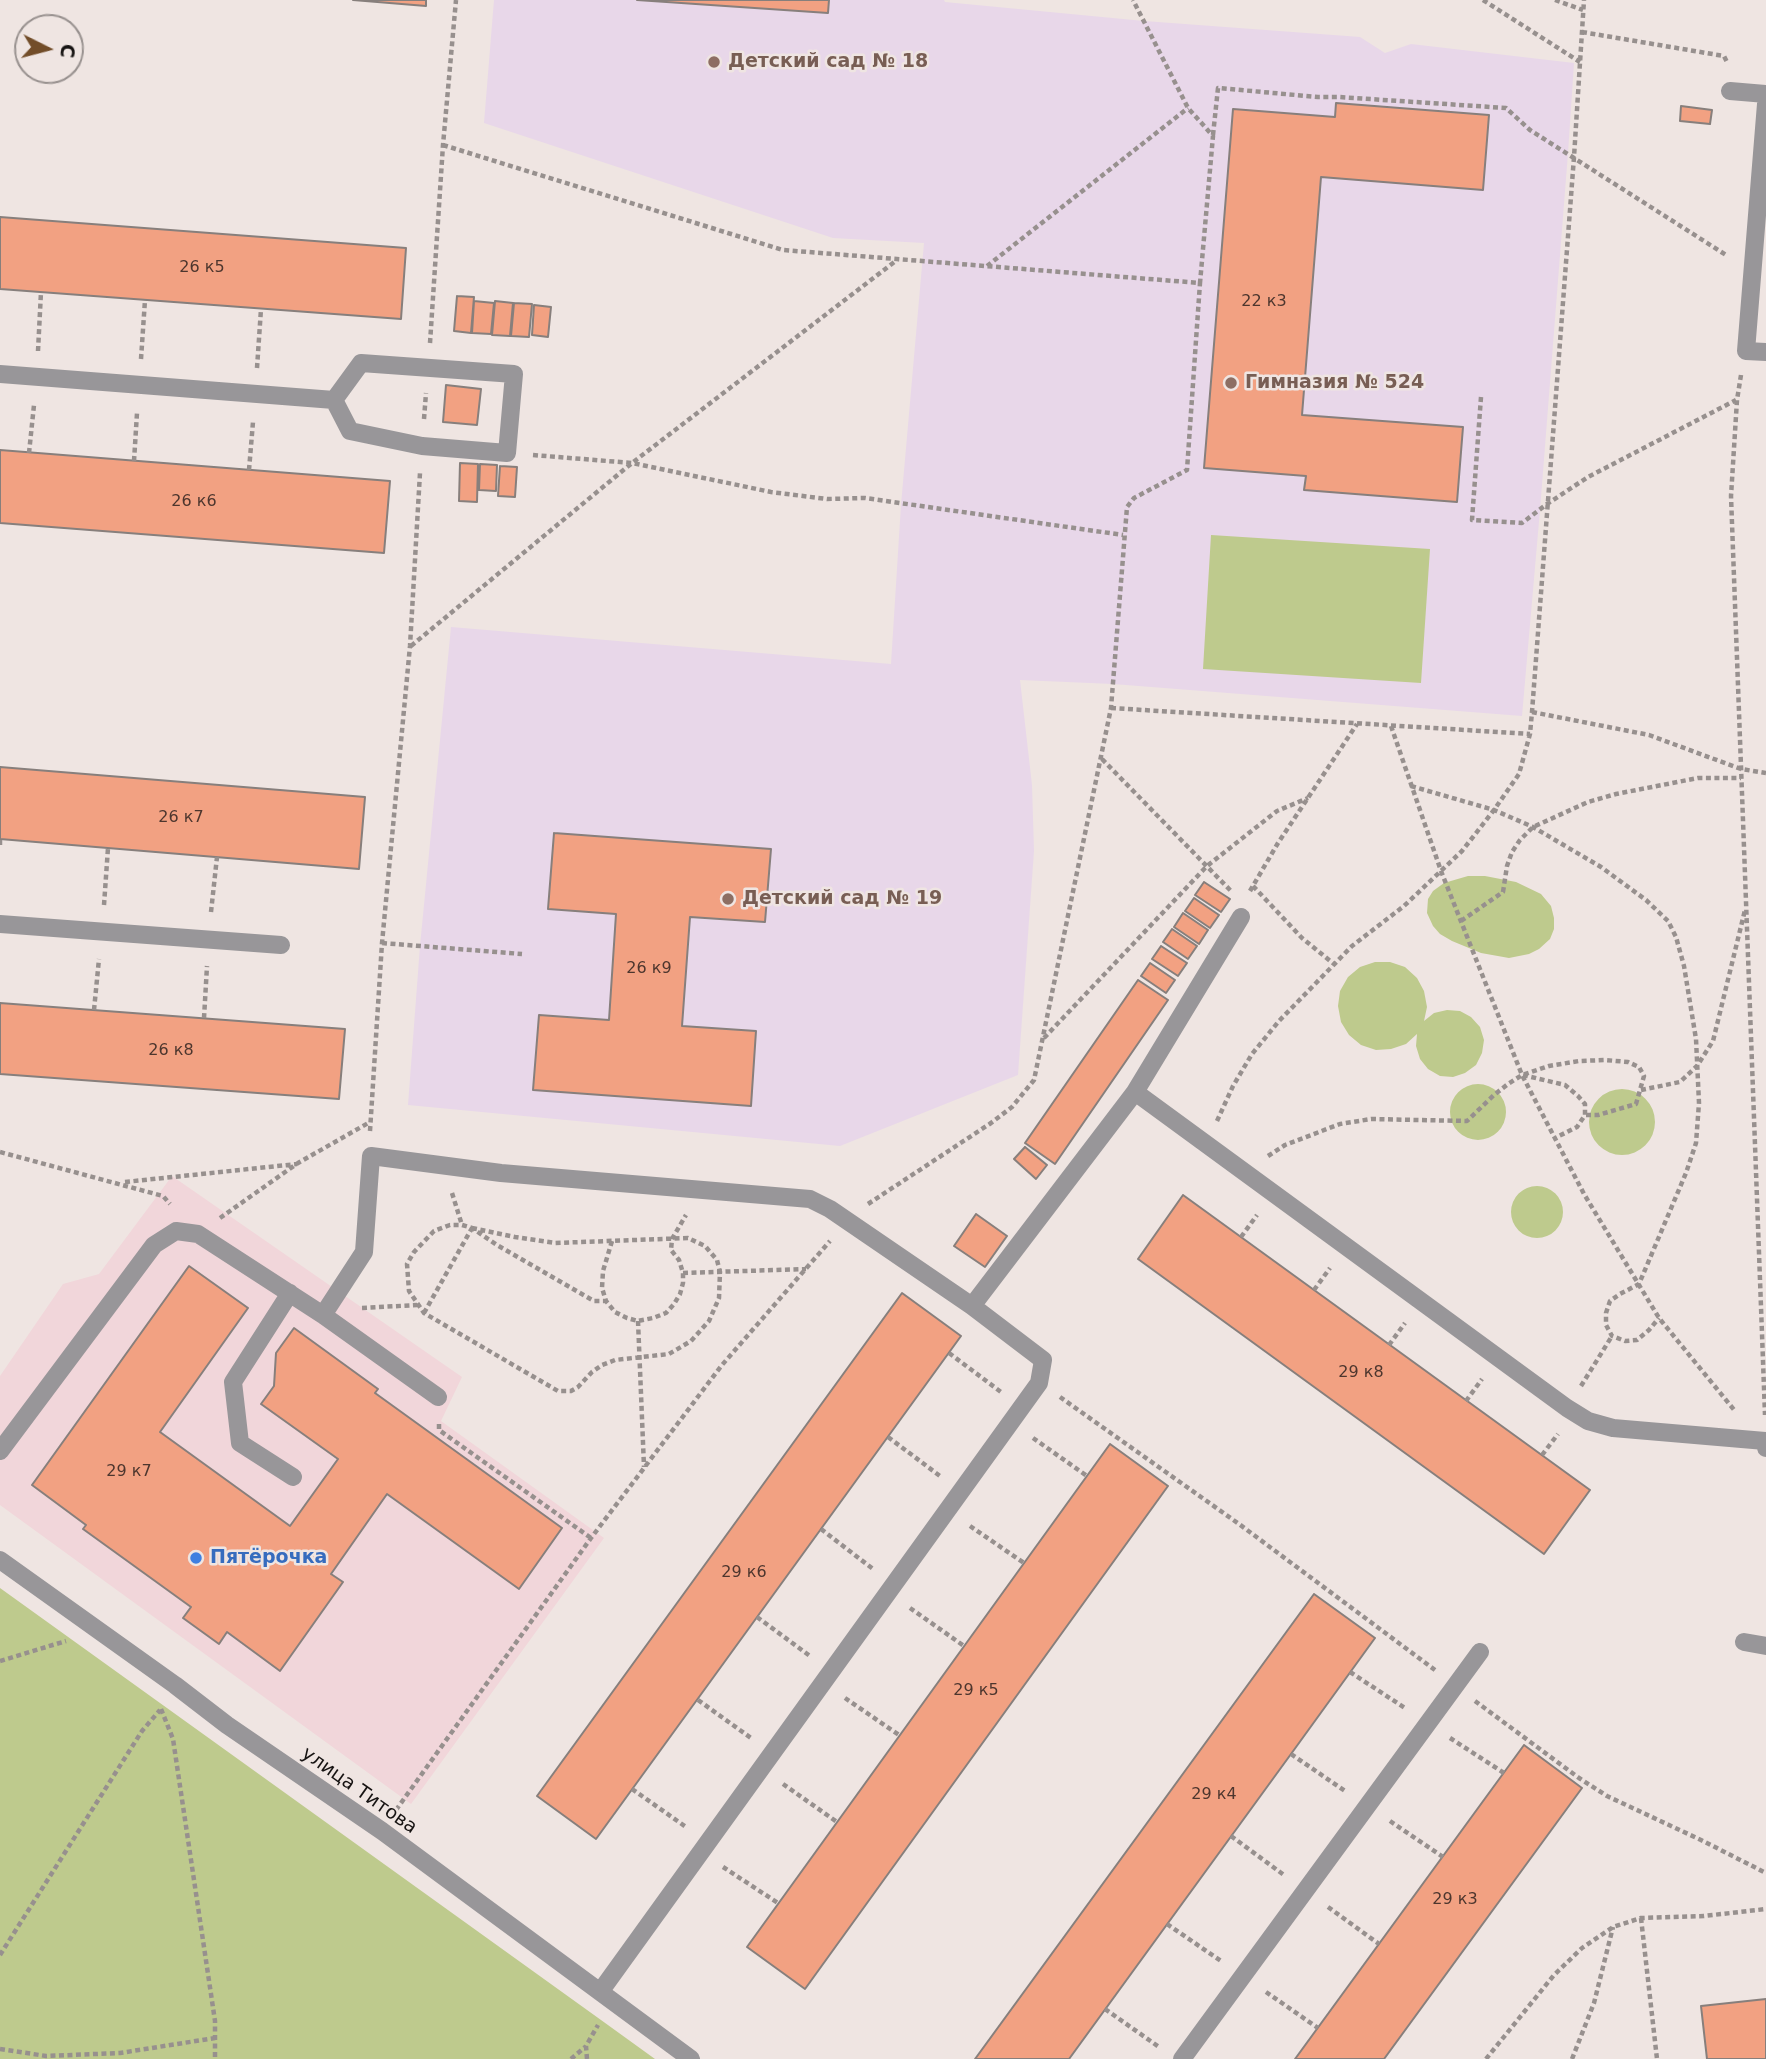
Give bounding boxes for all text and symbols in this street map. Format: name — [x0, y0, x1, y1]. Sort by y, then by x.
north arrow — [14, 14, 84, 84]
text: С — [56, 43, 80, 59]
place label: Детский сад № 18 — [728, 51, 928, 73]
marker: Детский сад № 18 — [706, 54, 722, 70]
house number: 26 к5 — [179, 258, 225, 278]
house number: 22 к3 — [1241, 292, 1287, 312]
place label: Гимназия № 524 — [1245, 372, 1424, 394]
marker: Гимназия № 524 — [1223, 375, 1239, 391]
house number: 26 к6 — [171, 492, 217, 512]
house number: 26 к7 — [158, 808, 204, 828]
place label: Детский сад № 19 — [742, 888, 942, 910]
marker: Детский сад № 19 — [720, 891, 736, 907]
house number: 26 к9 — [626, 959, 672, 979]
house number: 26 к8 — [148, 1041, 194, 1061]
house number: 29 к8 — [1338, 1363, 1384, 1383]
house number: 29 к7 — [106, 1462, 152, 1482]
place label: Пятёрочка — [210, 1547, 327, 1569]
marker: Пятёрочка — [188, 1550, 204, 1566]
house number: 29 к6 — [721, 1563, 767, 1583]
house number: 29 к5 — [953, 1681, 999, 1701]
street label: улица Титова — [297, 1743, 421, 1839]
house number: 29 к4 — [1191, 1785, 1237, 1805]
house number: 29 к3 — [1432, 1890, 1478, 1910]

